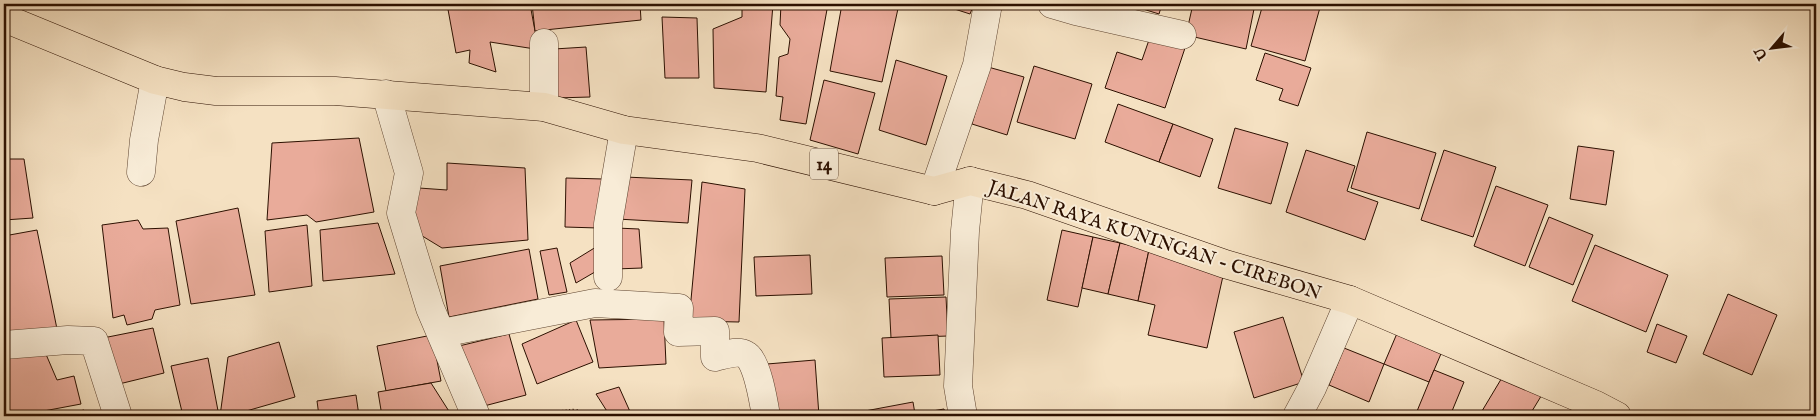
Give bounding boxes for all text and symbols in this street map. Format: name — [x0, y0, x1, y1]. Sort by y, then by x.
north arrow — [1748, 22, 1798, 72]
text: U — [1750, 43, 1773, 64]
road number: 14 — [810, 148, 838, 180]
street label: JALAN RAYA KUNINGAN - CIREBON — [983, 175, 1324, 306]

